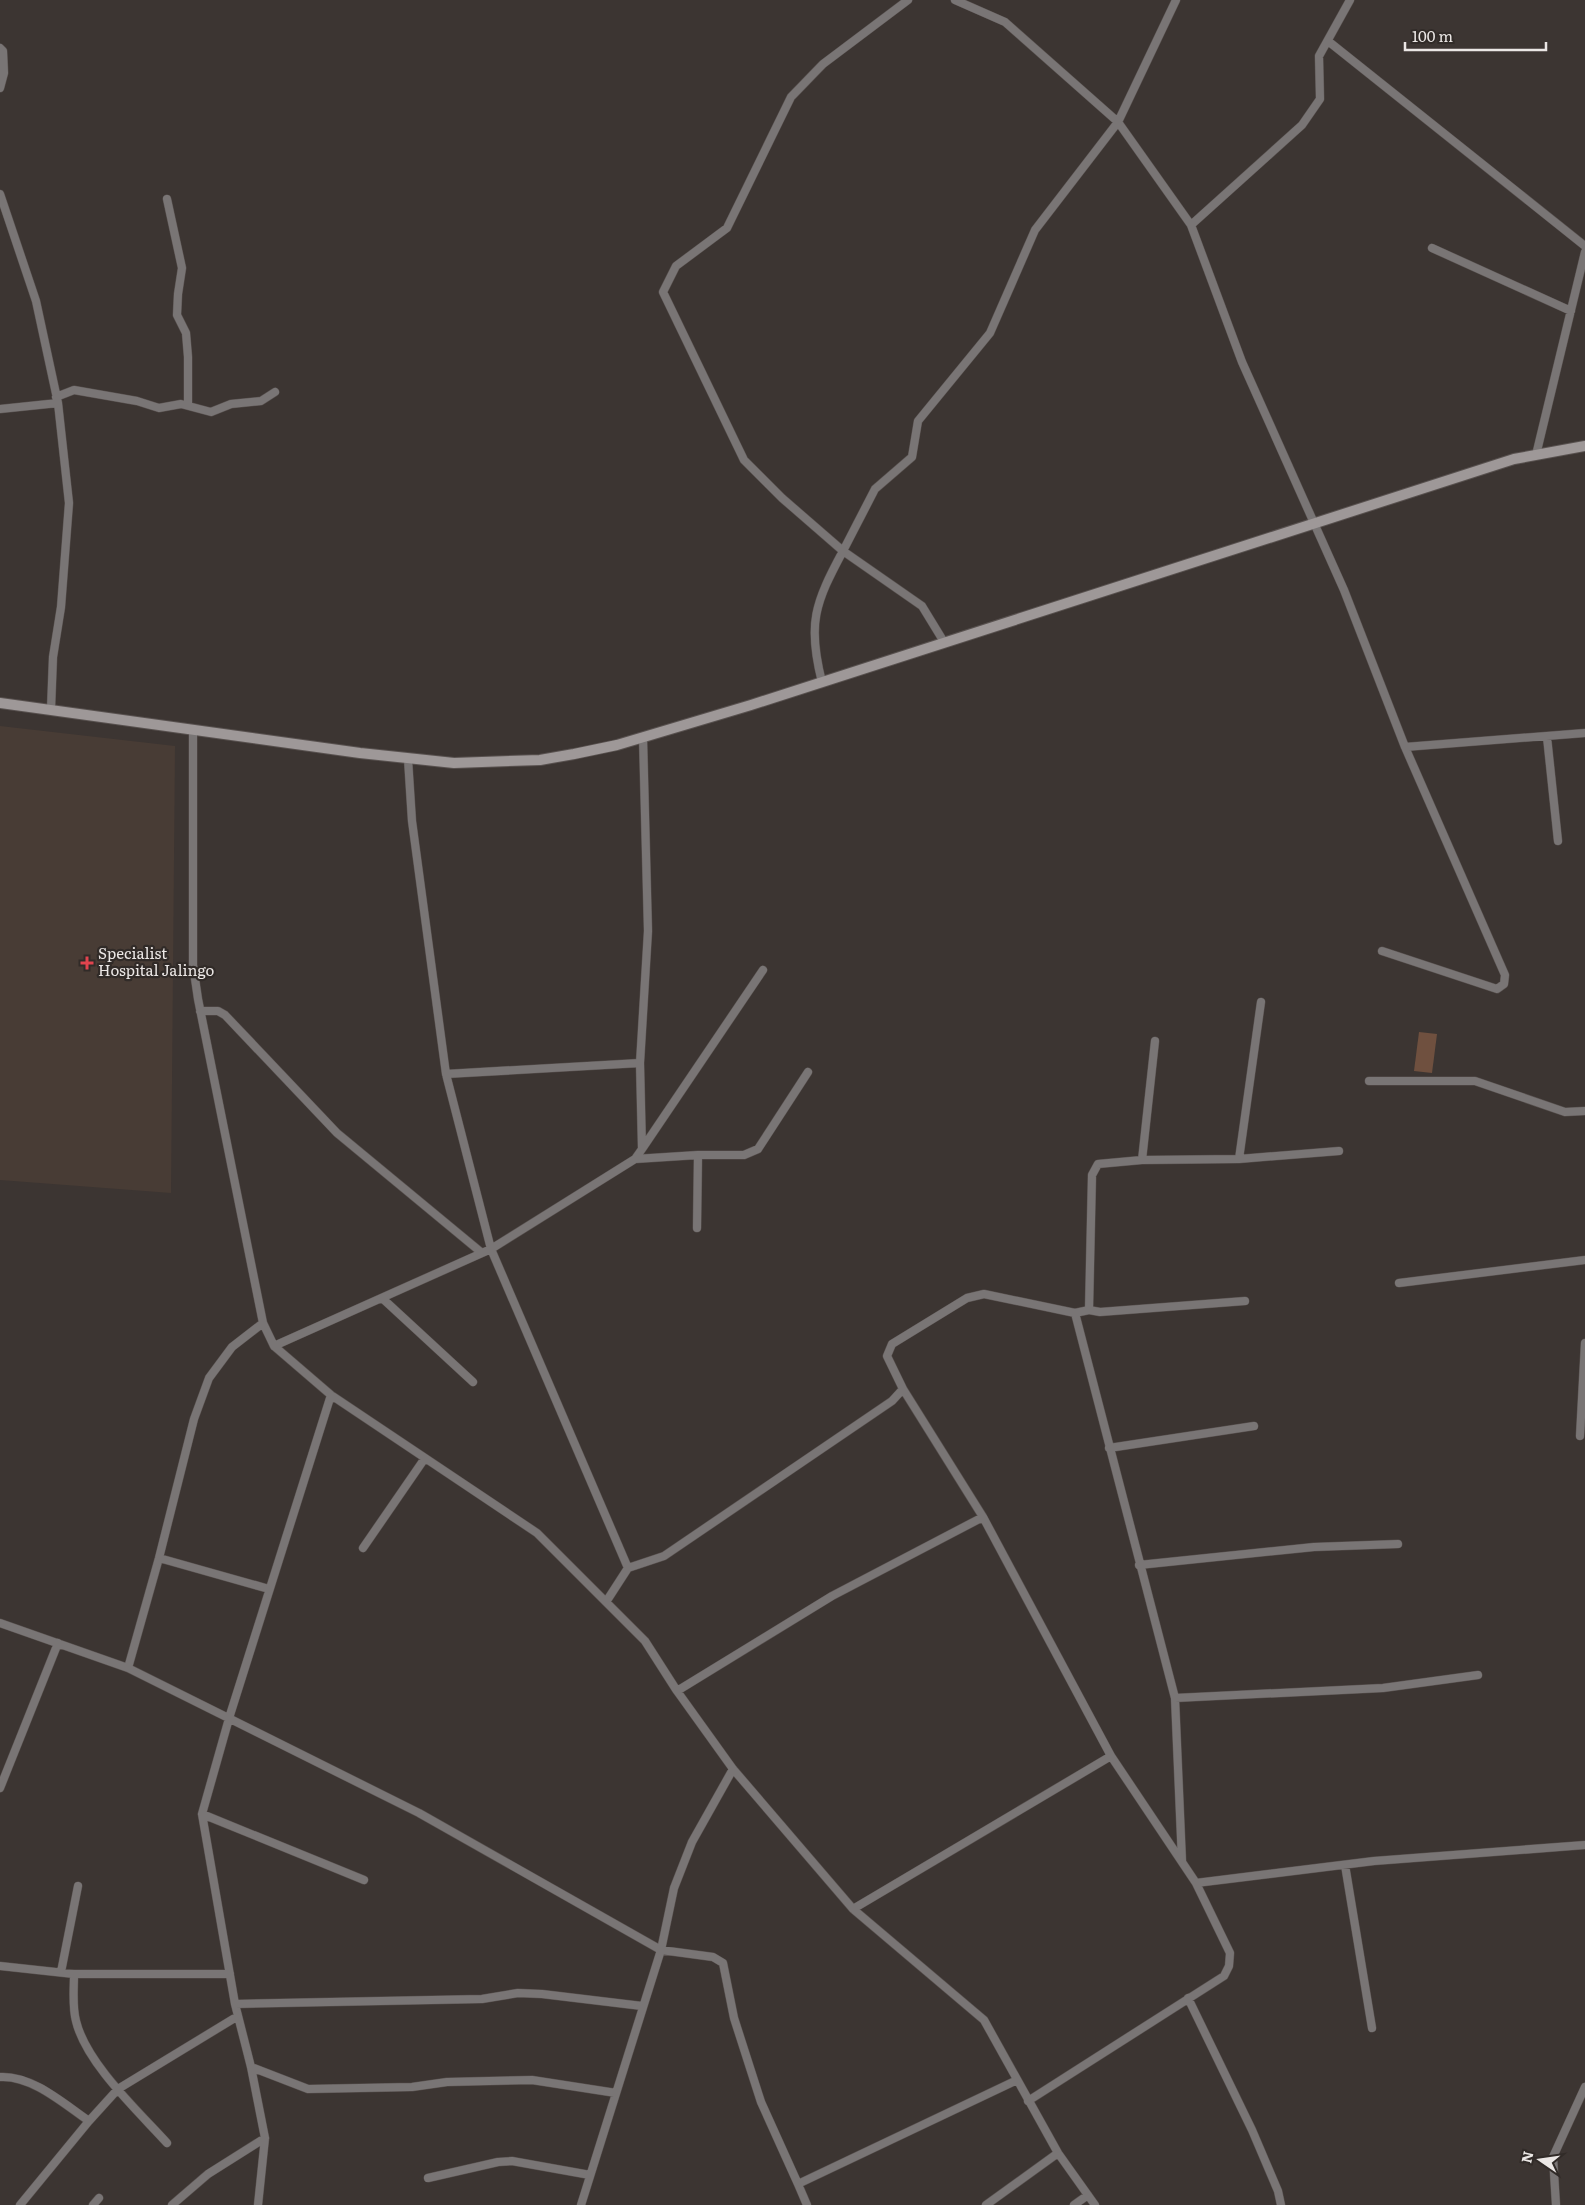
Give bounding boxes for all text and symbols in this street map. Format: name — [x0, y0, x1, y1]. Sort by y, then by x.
scale bar — [1405, 20, 1546, 52]
text: 100 m — [1412, 24, 1453, 47]
place label: Specialist Hospital Jalingo — [98, 941, 214, 981]
marker: Specialist Hospital Jalingo — [80, 956, 94, 970]
north arrow — [1515, 2135, 1565, 2185]
text: N — [1515, 2149, 1537, 2165]

